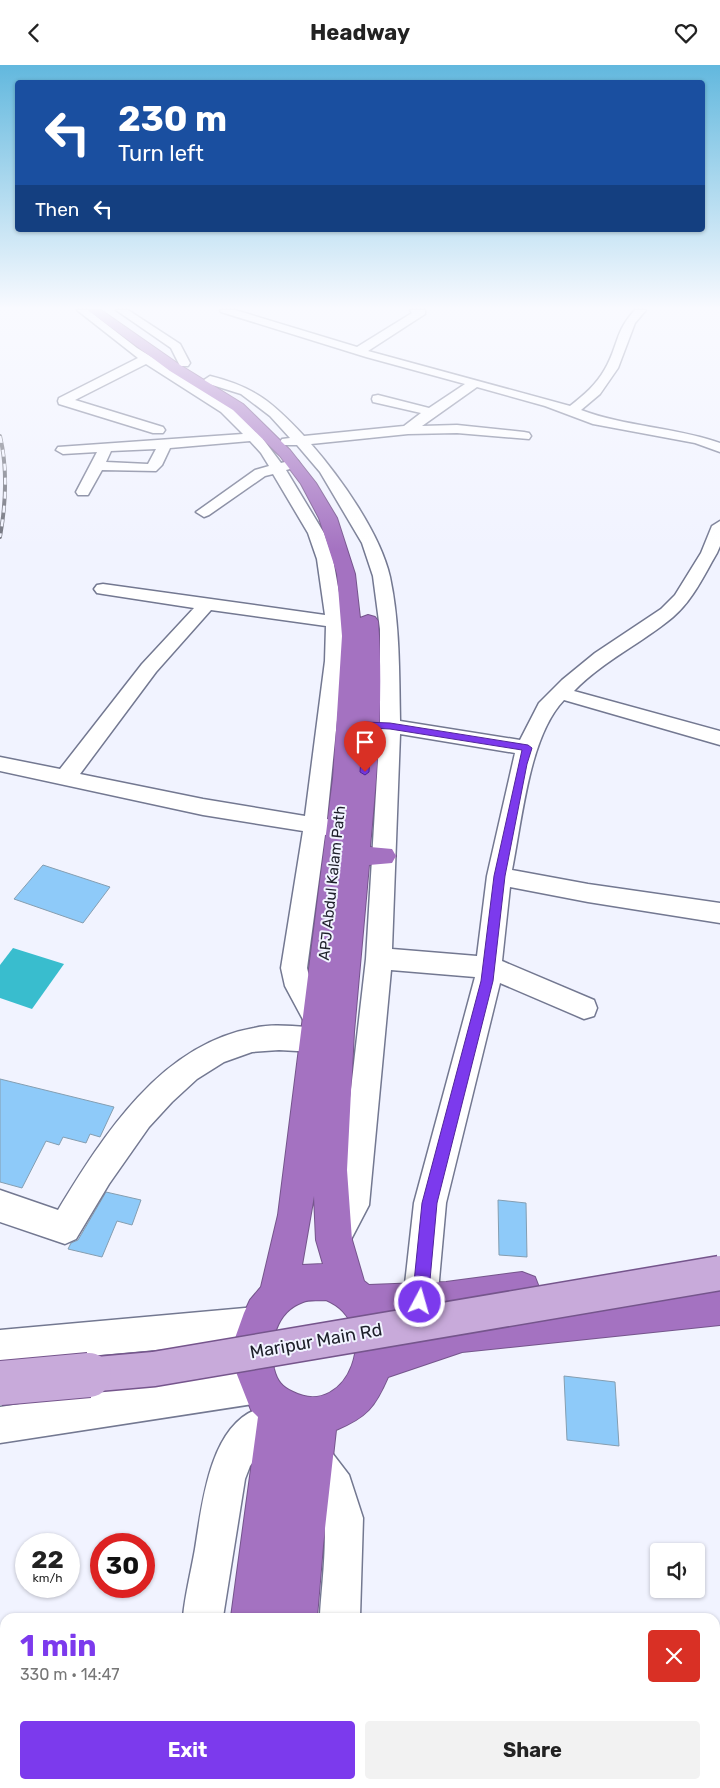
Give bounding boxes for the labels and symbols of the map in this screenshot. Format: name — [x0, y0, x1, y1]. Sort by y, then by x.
pin — [344, 721, 386, 772]
street label: APJ Abdul Kalam Path — [315, 805, 349, 961]
position arrow — [393, 1275, 445, 1327]
street label: Maripur Main Rd — [248, 1319, 384, 1363]
speed limit sign: 30 — [90, 1533, 155, 1598]

